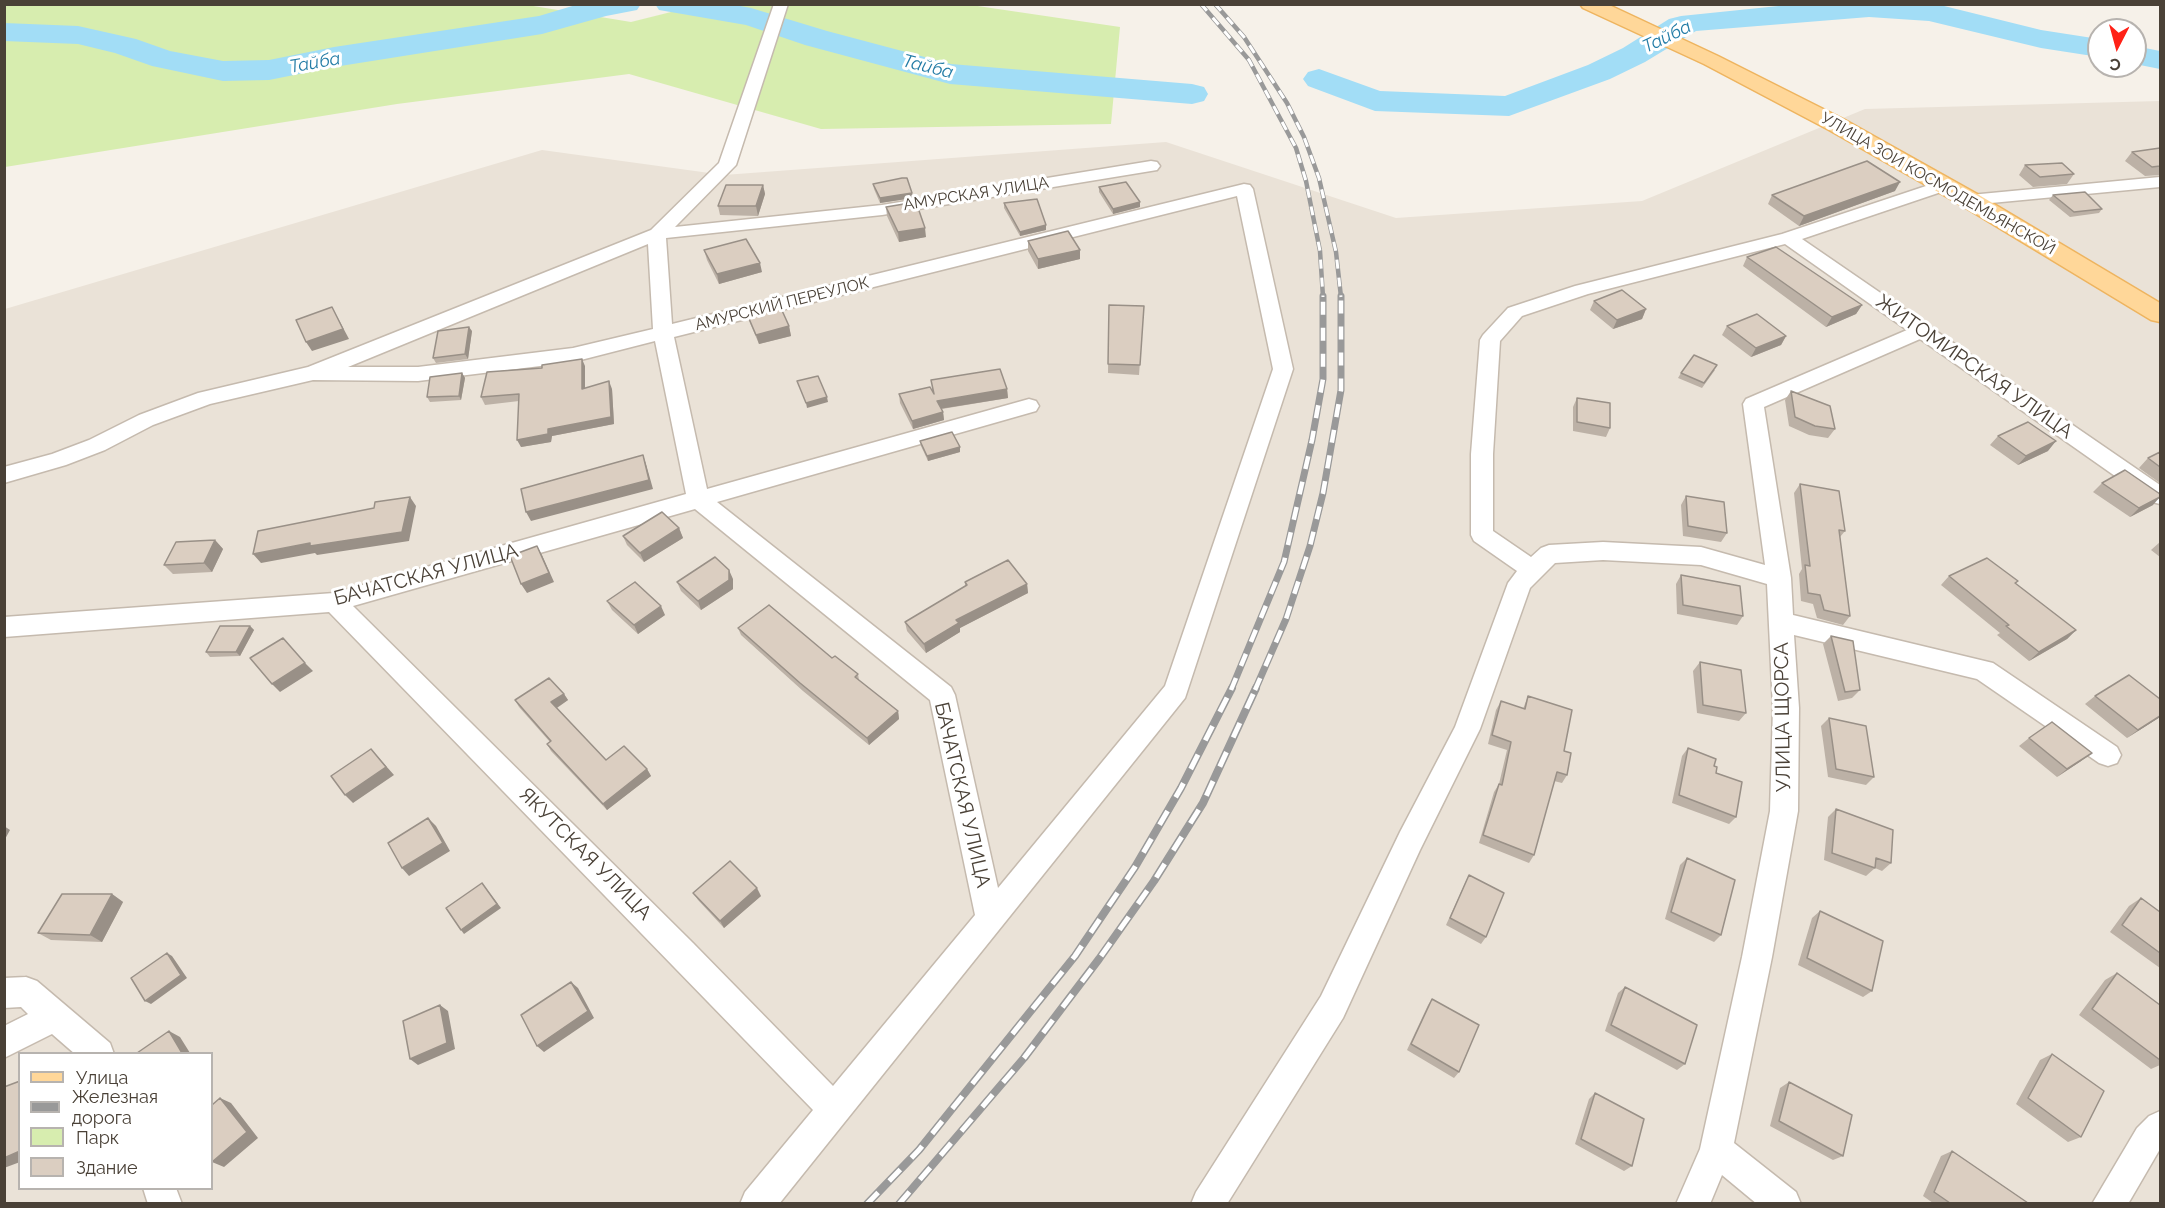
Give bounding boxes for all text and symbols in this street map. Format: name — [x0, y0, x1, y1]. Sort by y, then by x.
water label: Тайба — [1639, 16, 1695, 58]
north arrow — [2087, 18, 2147, 78]
water label: Тайба — [288, 48, 342, 78]
water label: Тайба — [901, 50, 955, 84]
text: С — [2109, 54, 2122, 74]
street label: УЛИЦА ЗОИ КОСМОДЕМЬЯНСКОЙ — [1817, 109, 2059, 259]
street label: АМУРСКАЯ УЛИЦА — [902, 173, 1050, 215]
street label: АМУРСКИЙ ПЕРЕУЛОК — [693, 273, 871, 335]
street label: ЖИТОМИРСКАЯ УЛИЦА — [1871, 290, 2077, 444]
street label: БАЧАТСКАЯ УЛИЦА — [331, 539, 521, 611]
street label: УЛИЦА ЩОРСА — [1770, 642, 1796, 792]
street label: БАЧАТСКАЯ УЛИЦА — [929, 700, 995, 890]
street label: ЯКУТСКАЯ УЛИЦА — [514, 783, 656, 925]
legend — [18, 1052, 213, 1190]
text: Улица — [76, 1067, 128, 1088]
text: Железная дорога — [72, 1086, 158, 1128]
text: Парк — [76, 1127, 119, 1148]
text: Здание — [76, 1157, 138, 1178]

